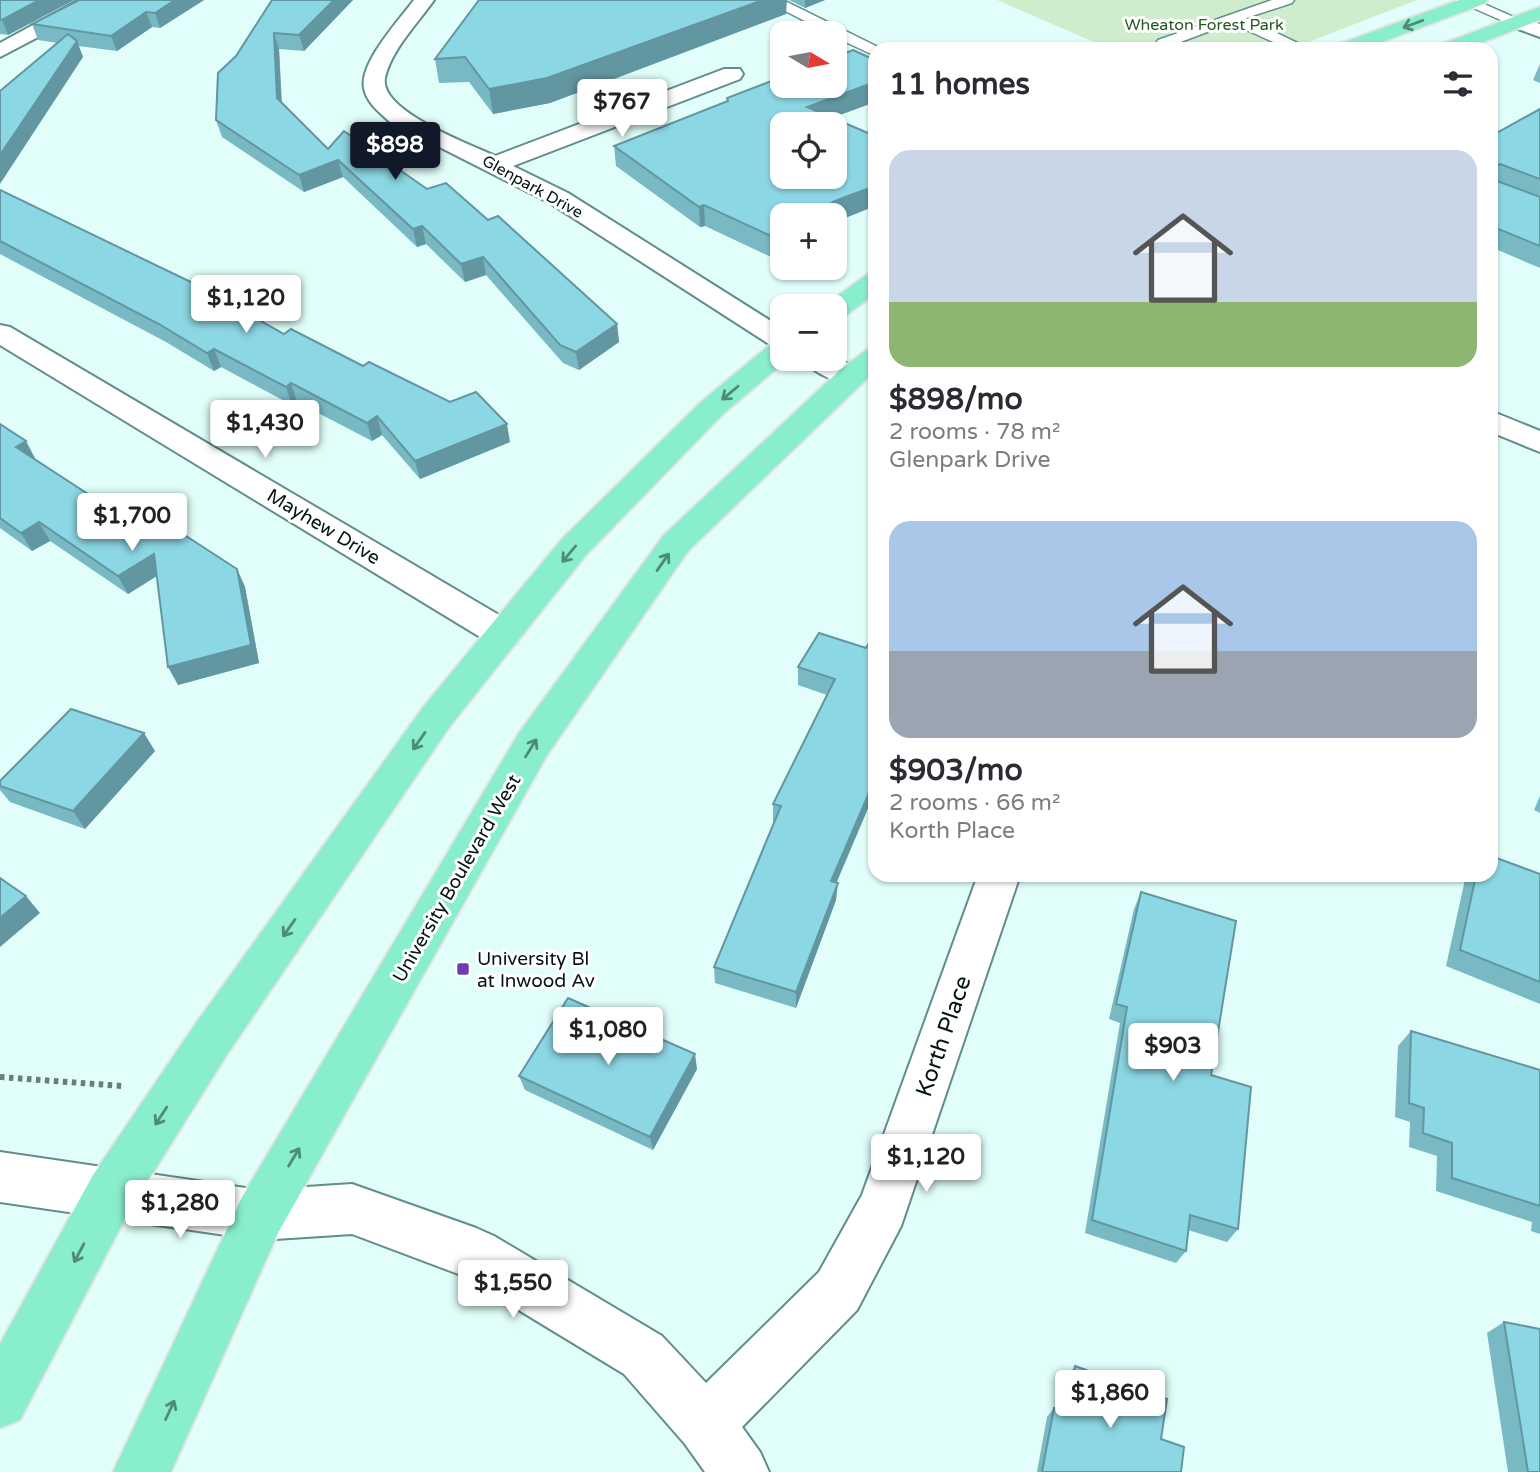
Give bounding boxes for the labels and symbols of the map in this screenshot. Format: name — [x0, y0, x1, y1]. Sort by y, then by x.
park label: Wheaton Forest Park — [1124, 15, 1284, 35]
one-way arrow — [1403, 18, 1425, 31]
north arrow — [770, 21, 847, 98]
pin: $767 — [581, 80, 663, 139]
pin: $898 — [354, 122, 436, 182]
street label: Glenpark Drive — [479, 151, 587, 223]
pin: $1,120 — [189, 276, 303, 335]
one-way arrow — [721, 385, 739, 401]
pin: $1,430 — [208, 400, 322, 460]
street label: Mayhew Drive — [263, 484, 384, 569]
pin: $1,700 — [75, 494, 189, 553]
one-way arrow — [561, 545, 577, 563]
one-way arrow — [656, 553, 670, 572]
one-way arrow — [412, 731, 426, 750]
one-way arrow — [524, 739, 539, 758]
street label: University Boulevard West — [388, 771, 525, 986]
one-way arrow — [282, 918, 296, 937]
place label: University Bl at Inwood Av — [477, 948, 595, 992]
marker: University Bl at Inwood Av — [455, 961, 471, 977]
street label: Korth Place — [910, 972, 978, 1101]
pin: $1,080 — [551, 1007, 665, 1067]
pin: $903 — [1132, 1024, 1214, 1083]
one-way arrow — [154, 1106, 168, 1126]
pin: $1,120 — [869, 1134, 983, 1194]
one-way arrow — [287, 1147, 301, 1167]
pin: $1,280 — [123, 1180, 237, 1240]
one-way arrow — [72, 1243, 86, 1263]
pin: $1,550 — [456, 1260, 570, 1320]
pin: $1,860 — [1053, 1370, 1167, 1430]
one-way arrow — [164, 1400, 177, 1421]

